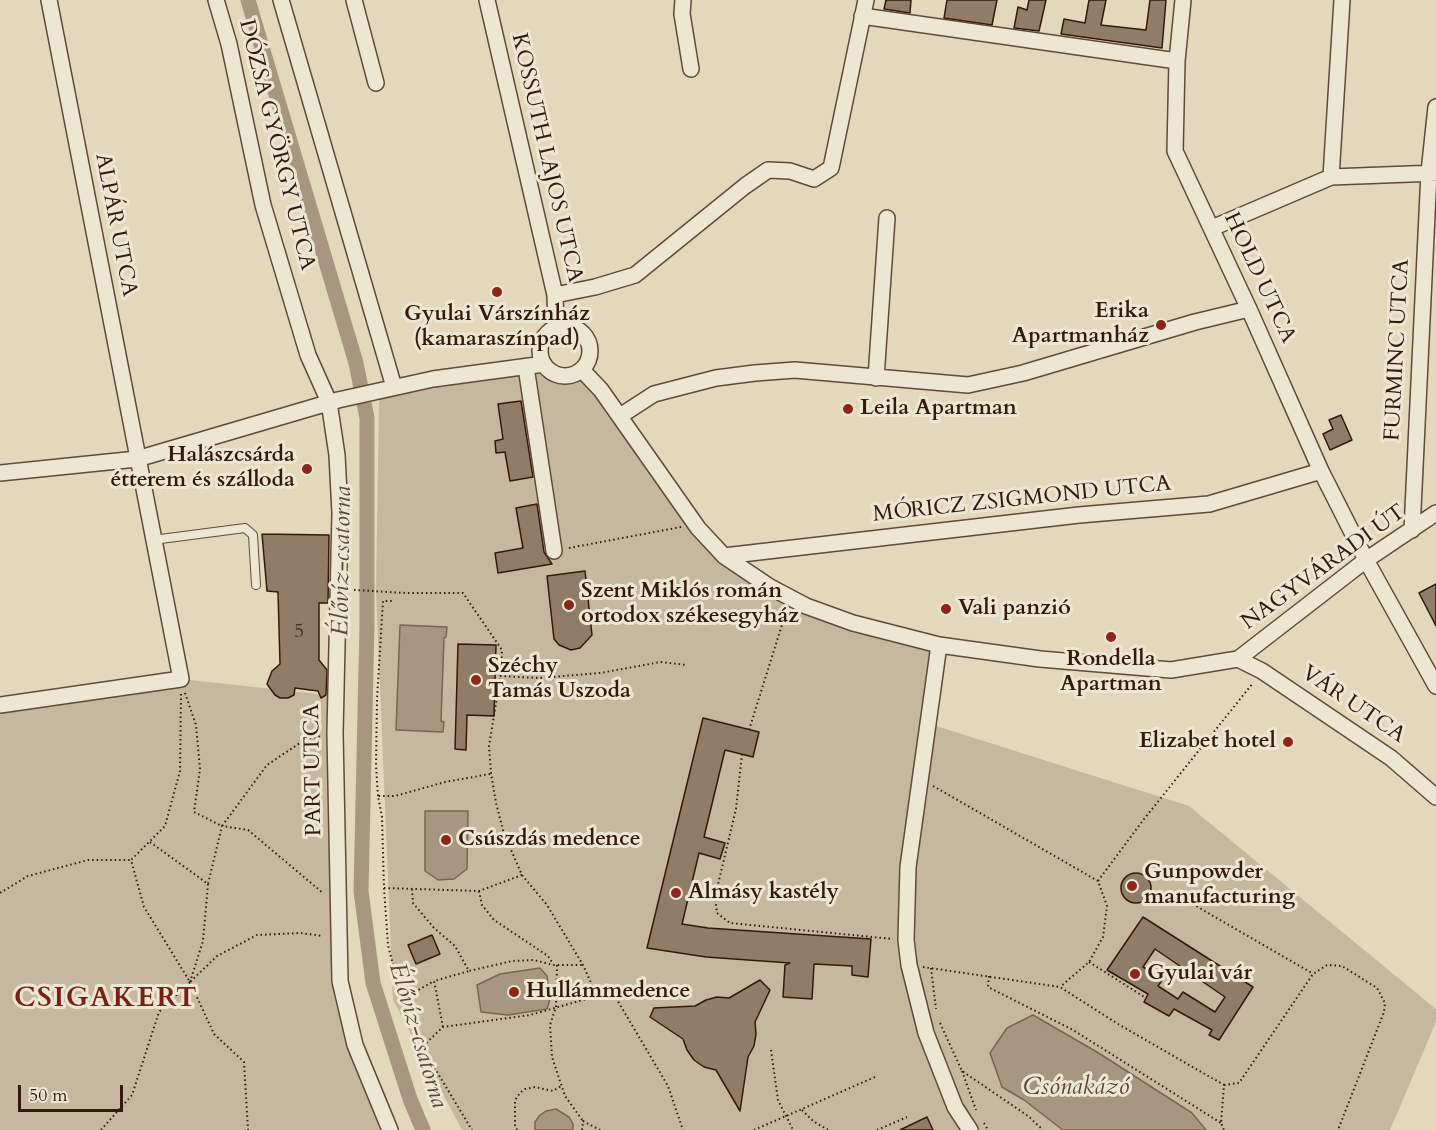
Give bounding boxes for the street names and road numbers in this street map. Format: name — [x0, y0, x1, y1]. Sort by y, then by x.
street label: DÓZSA GYÖRGY UTCA — [232, 17, 320, 273]
street label: KOSSUTH LAJOS UTCA — [504, 31, 588, 285]
street label: ALPÁR UTCA — [88, 151, 142, 299]
street label: HOLD UTCA — [1217, 208, 1301, 348]
street label: FURMINC UTCA — [1380, 258, 1416, 442]
street label: MÓRICZ ZSIGMOND UTCA — [872, 471, 1172, 529]
street label: NAGYVÁRADI ÚT — [1237, 500, 1411, 636]
street label: VÁR UTCA — [1296, 661, 1410, 749]
street label: PART UTCA — [300, 704, 328, 836]

